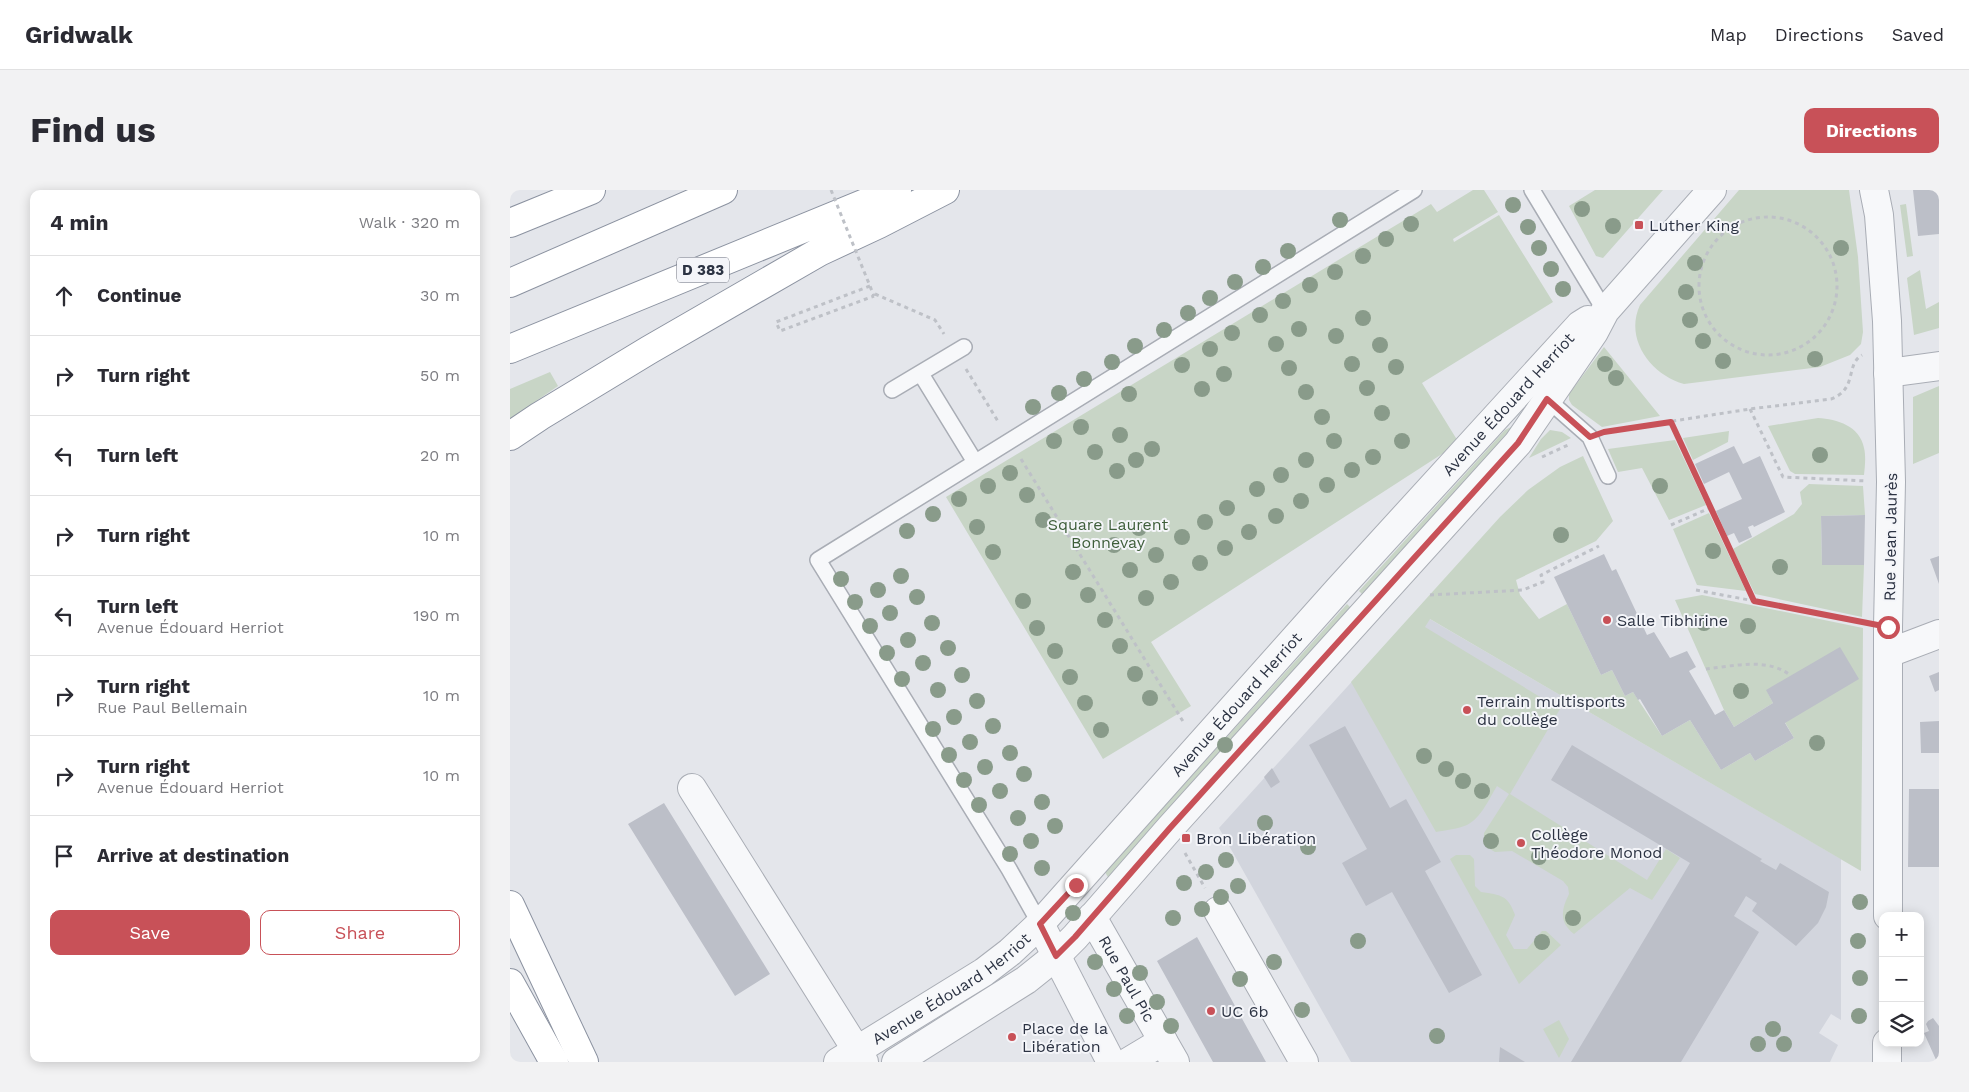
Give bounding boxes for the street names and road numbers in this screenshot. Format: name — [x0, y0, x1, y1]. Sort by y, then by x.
road number: D 383 — [677, 258, 729, 282]
street label: Avenue Édouard Herriot — [1438, 329, 1579, 480]
street label: Rue Jean Jaurès — [1880, 473, 1901, 601]
street label: Avenue Édouard Herriot — [1167, 628, 1306, 780]
street label: Avenue Édouard Herriot — [869, 929, 1035, 1049]
street label: Rue Paul Pic — [1095, 932, 1159, 1026]

